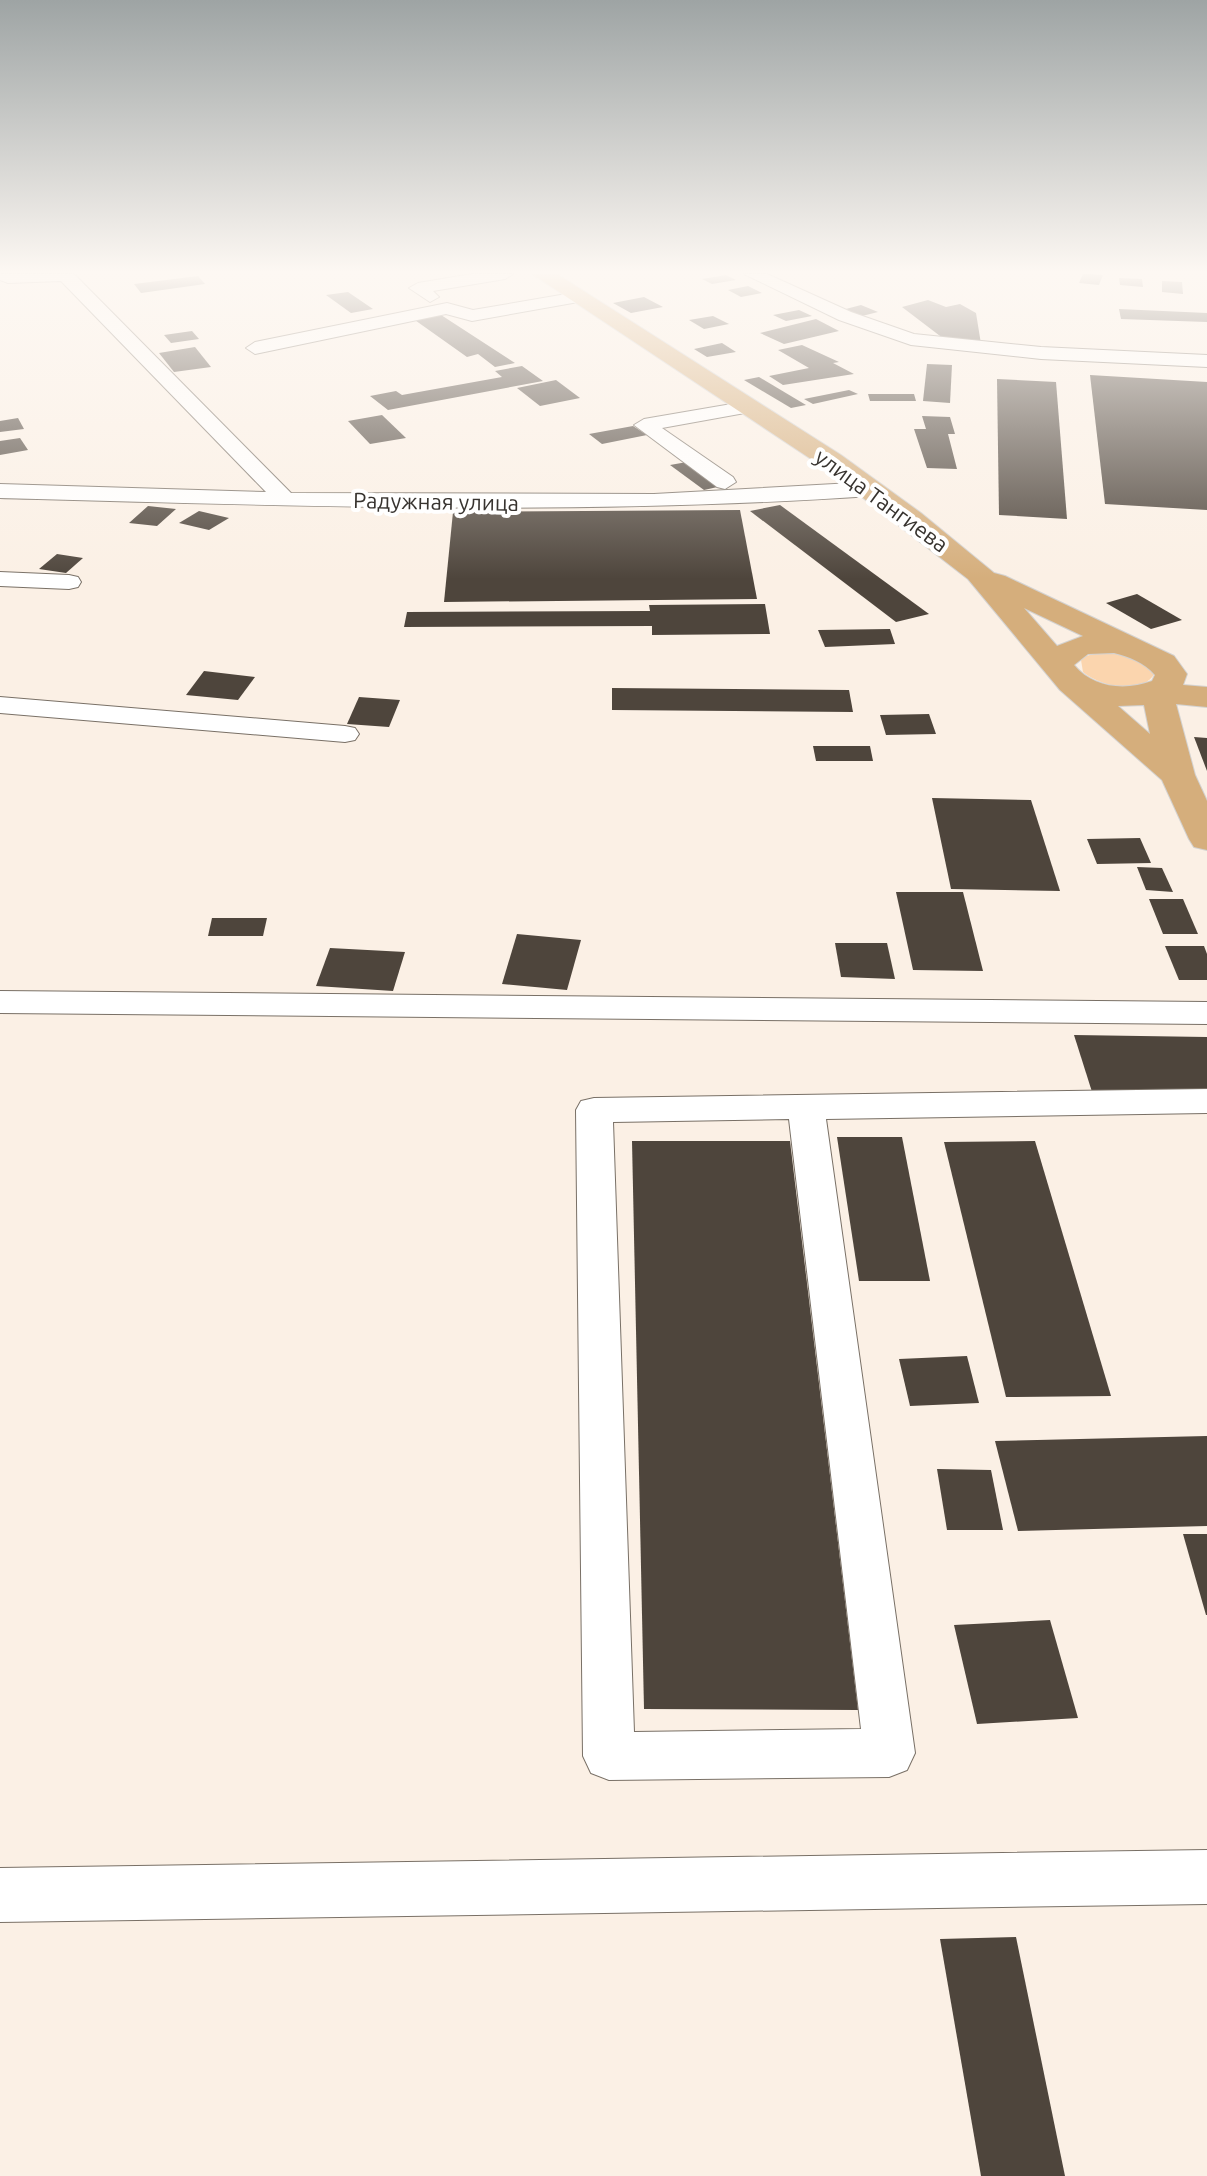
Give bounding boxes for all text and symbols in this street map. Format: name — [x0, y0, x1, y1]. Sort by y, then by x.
street label: улица Тангиева — [811, 443, 953, 557]
street label: Радужная улица — [353, 487, 519, 515]

